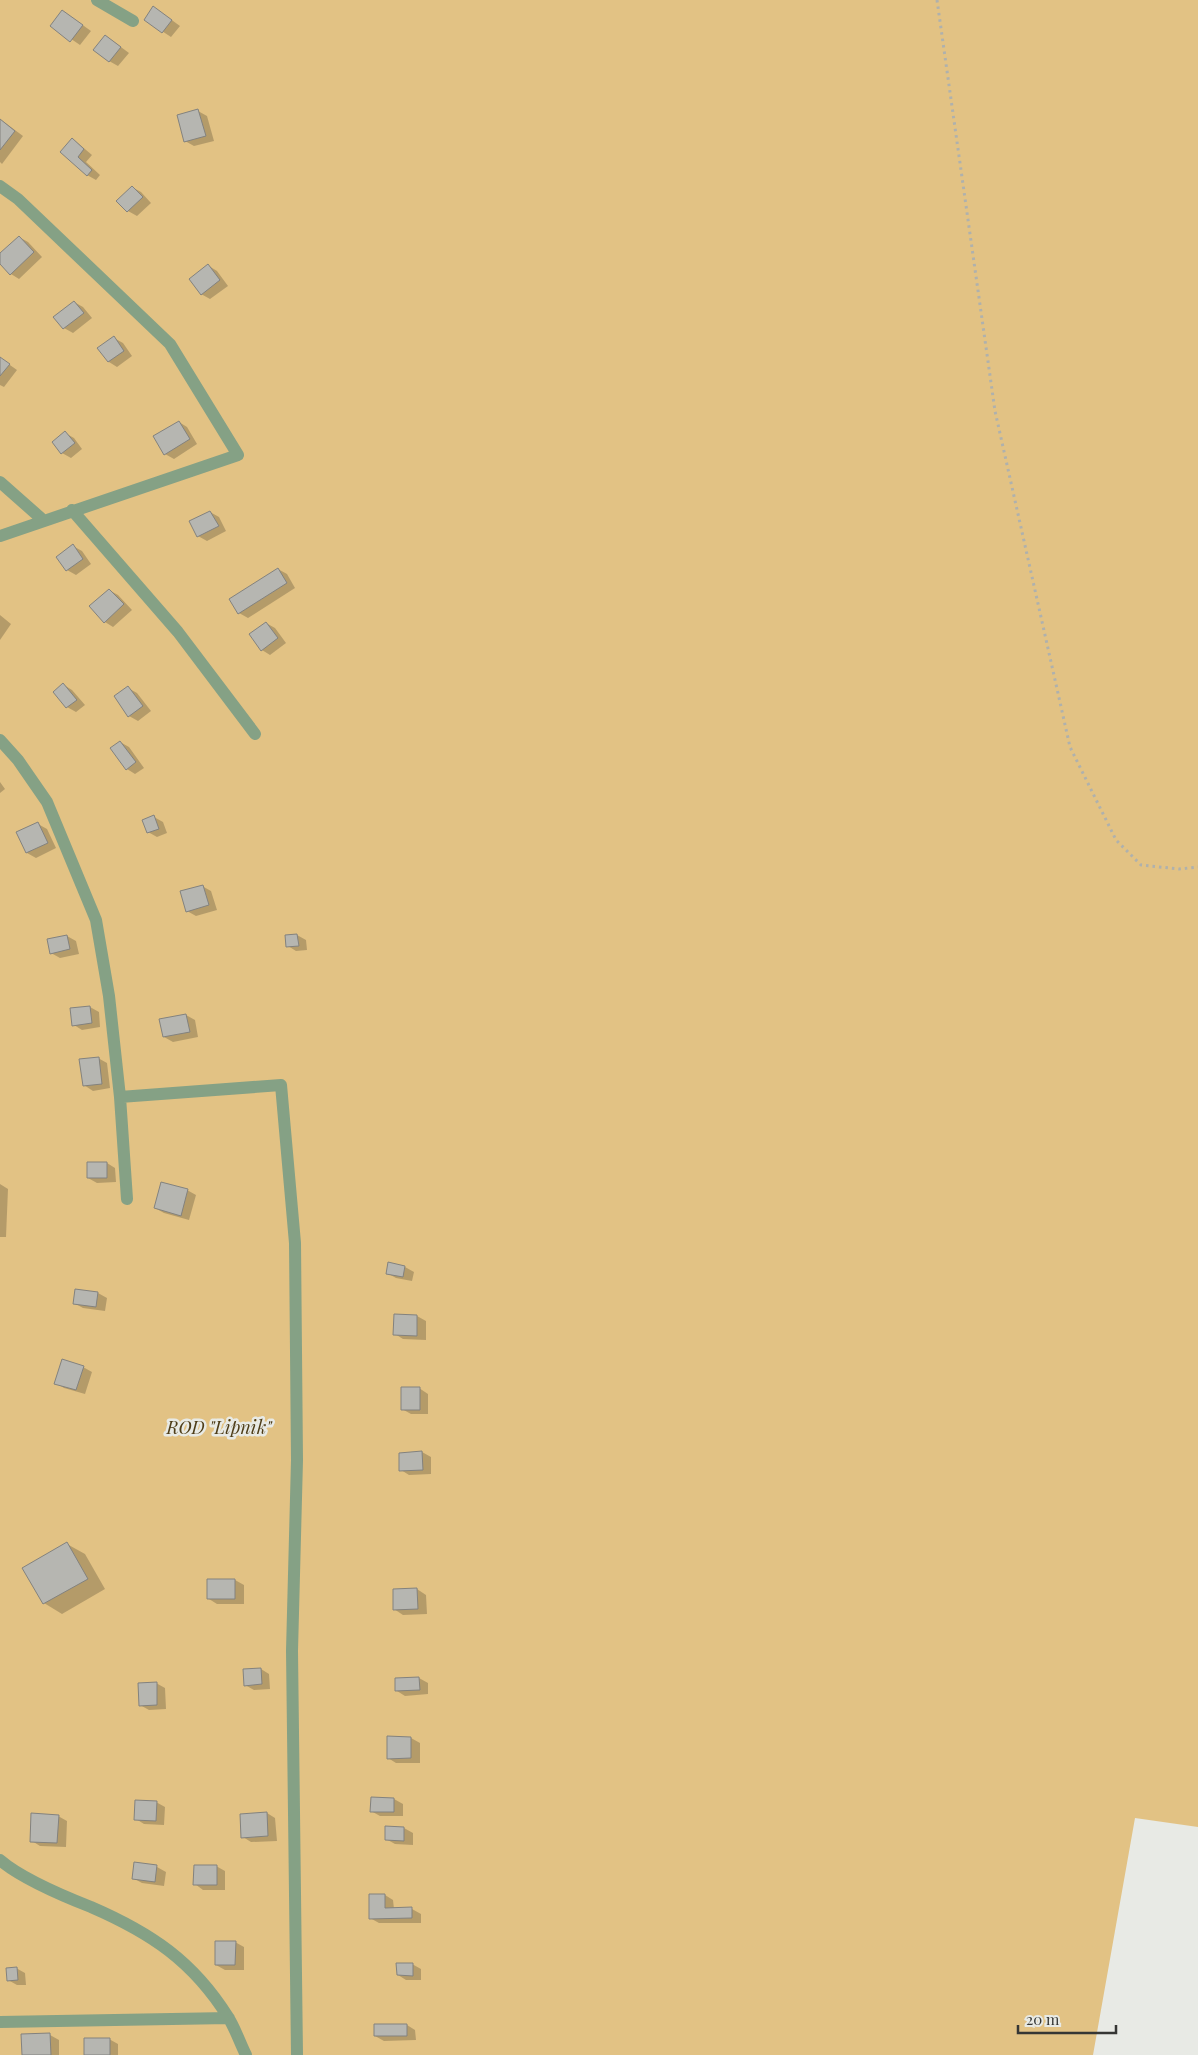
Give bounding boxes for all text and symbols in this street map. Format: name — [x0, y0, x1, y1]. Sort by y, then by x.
park label: ROD "Lipnik" — [165, 1415, 273, 1439]
scale bar — [1018, 2002, 1116, 2034]
text: 20 m — [1026, 2009, 1060, 2029]

